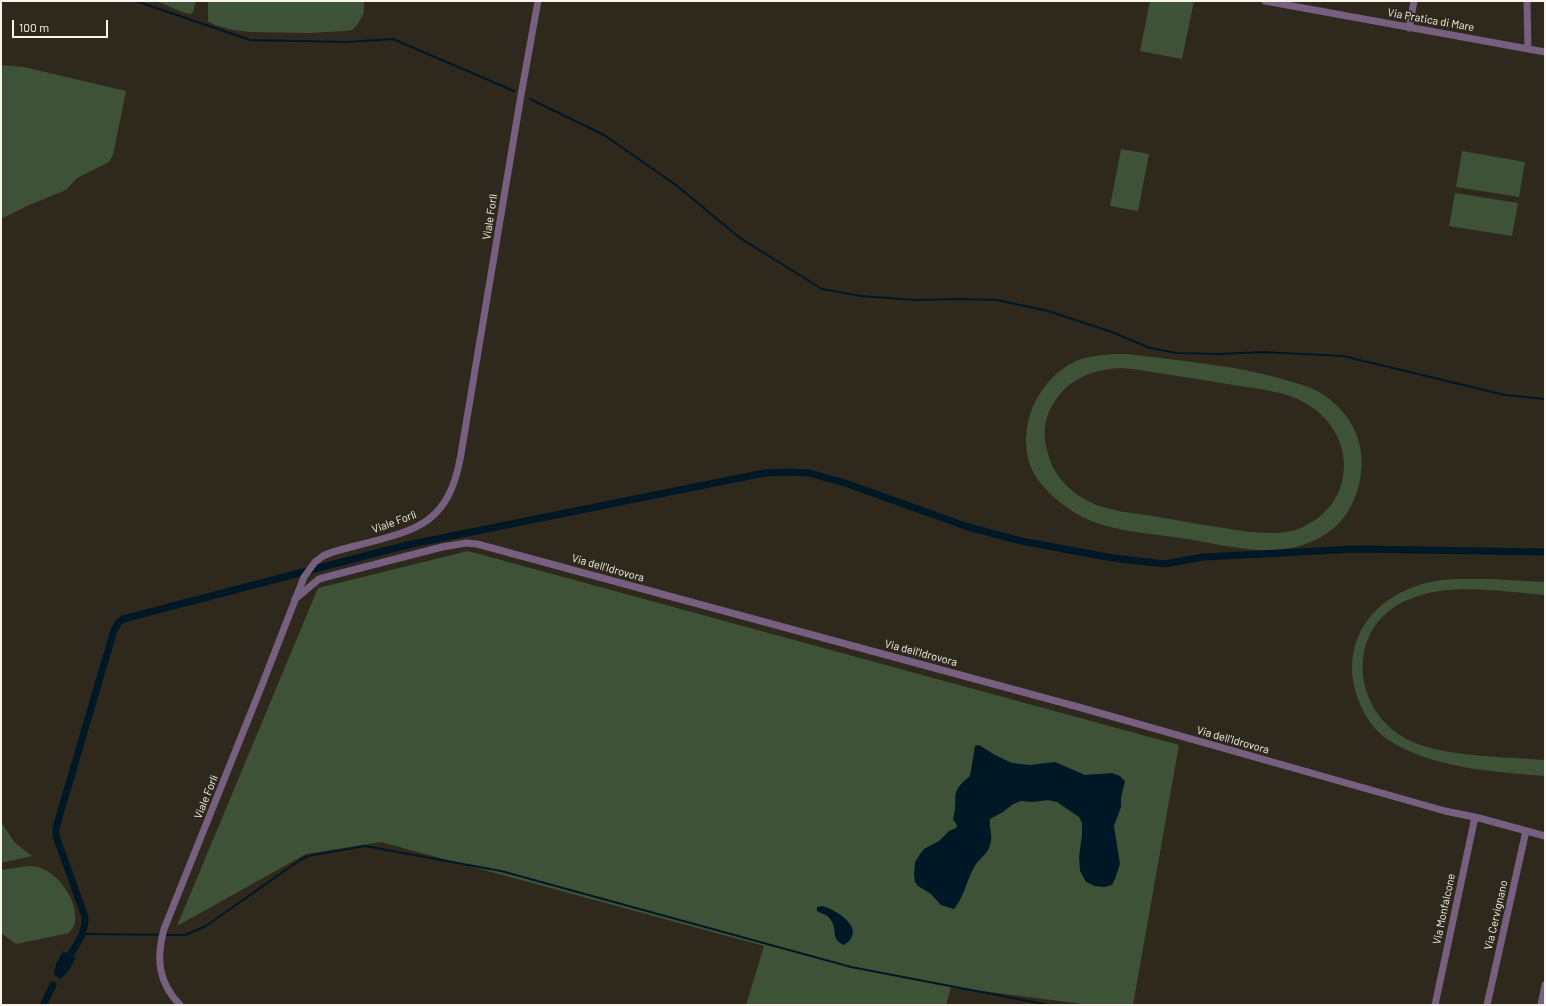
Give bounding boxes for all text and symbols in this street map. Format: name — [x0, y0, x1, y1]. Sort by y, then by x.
street label: Via Pratica di Mare — [1387, 6, 1475, 34]
scale bar — [14, 12, 110, 38]
text: 100 m — [19, 20, 49, 34]
street label: Viale Forlì — [480, 193, 500, 241]
street label: Viale Forlì — [370, 508, 418, 536]
street label: Via dell'Idrovora — [570, 551, 646, 585]
street label: Via dell'Idrovora — [883, 637, 959, 669]
street label: Via dell'Idrovora — [1195, 723, 1271, 757]
street label: Viale Forlì — [191, 773, 221, 821]
street label: Via Monfalcone — [1430, 872, 1458, 946]
street label: Via Cervignano — [1482, 879, 1510, 951]

